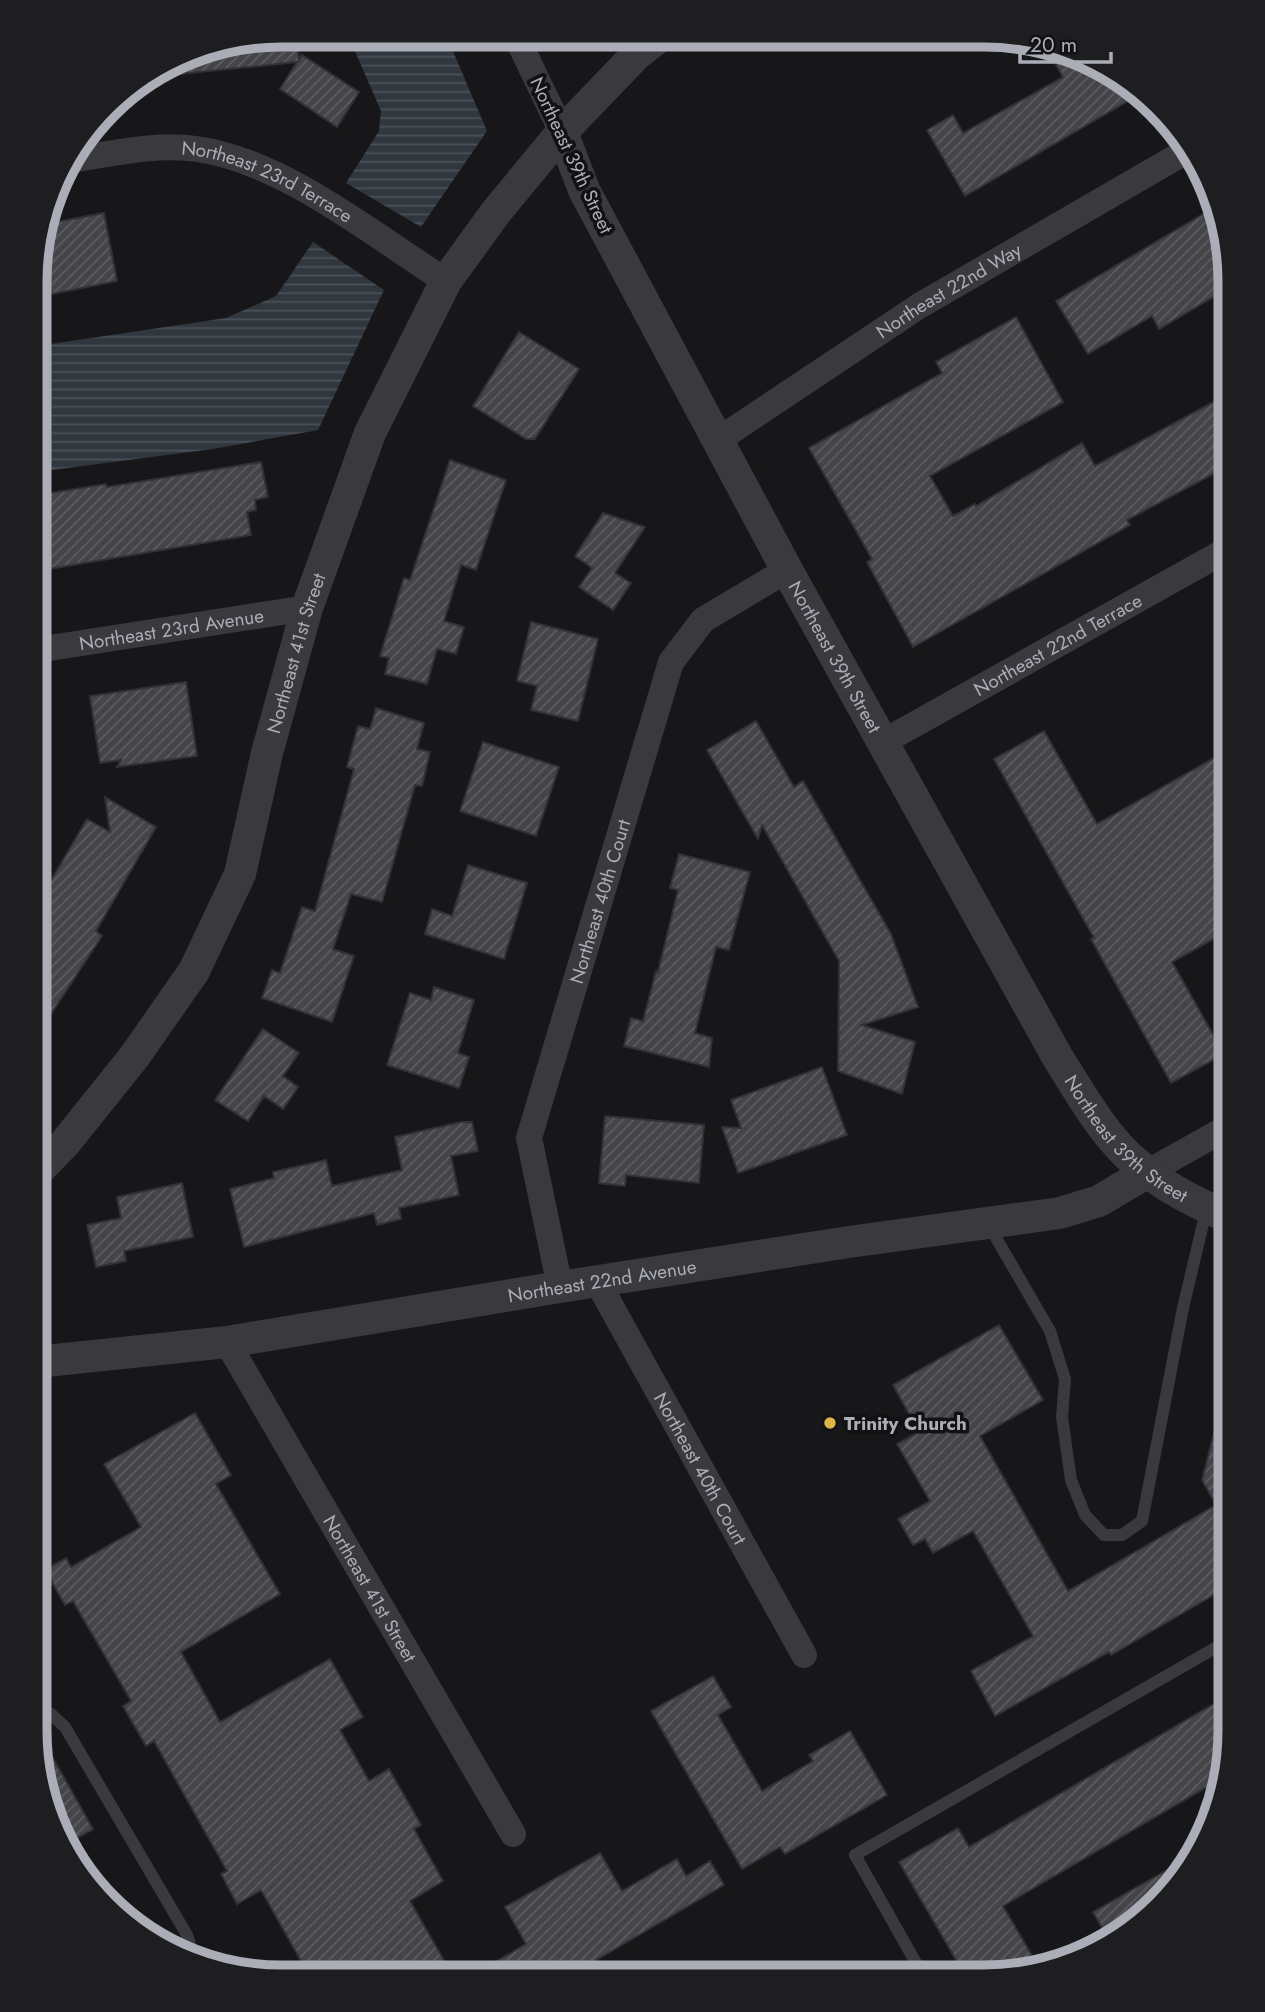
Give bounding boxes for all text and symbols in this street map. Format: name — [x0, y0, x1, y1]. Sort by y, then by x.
scale bar — [1020, 21, 1111, 65]
text: 20 m — [1030, 30, 1077, 60]
street label: Northeast 39th Street — [523, 73, 620, 238]
street label: Northeast 23rd Terrace — [180, 134, 358, 229]
street label: Northeast 22nd Way — [871, 236, 1027, 345]
street label: Northeast 41st Street — [260, 569, 333, 737]
street label: Northeast 39th Street — [782, 576, 888, 738]
street label: Northeast 22nd Terrace — [969, 587, 1147, 703]
street label: Northeast 23rd Avenue — [77, 602, 266, 657]
street label: Northeast 40th Court — [563, 816, 637, 987]
street label: Northeast 39th Street — [1058, 1070, 1193, 1209]
street label: Northeast 22nd Avenue — [506, 1253, 698, 1309]
street label: Northeast 40th Court — [647, 1387, 753, 1550]
place label: Trinity Church — [844, 1410, 967, 1437]
marker: Trinity Church — [822, 1415, 838, 1431]
street label: Northeast 41st Street — [316, 1510, 423, 1668]

